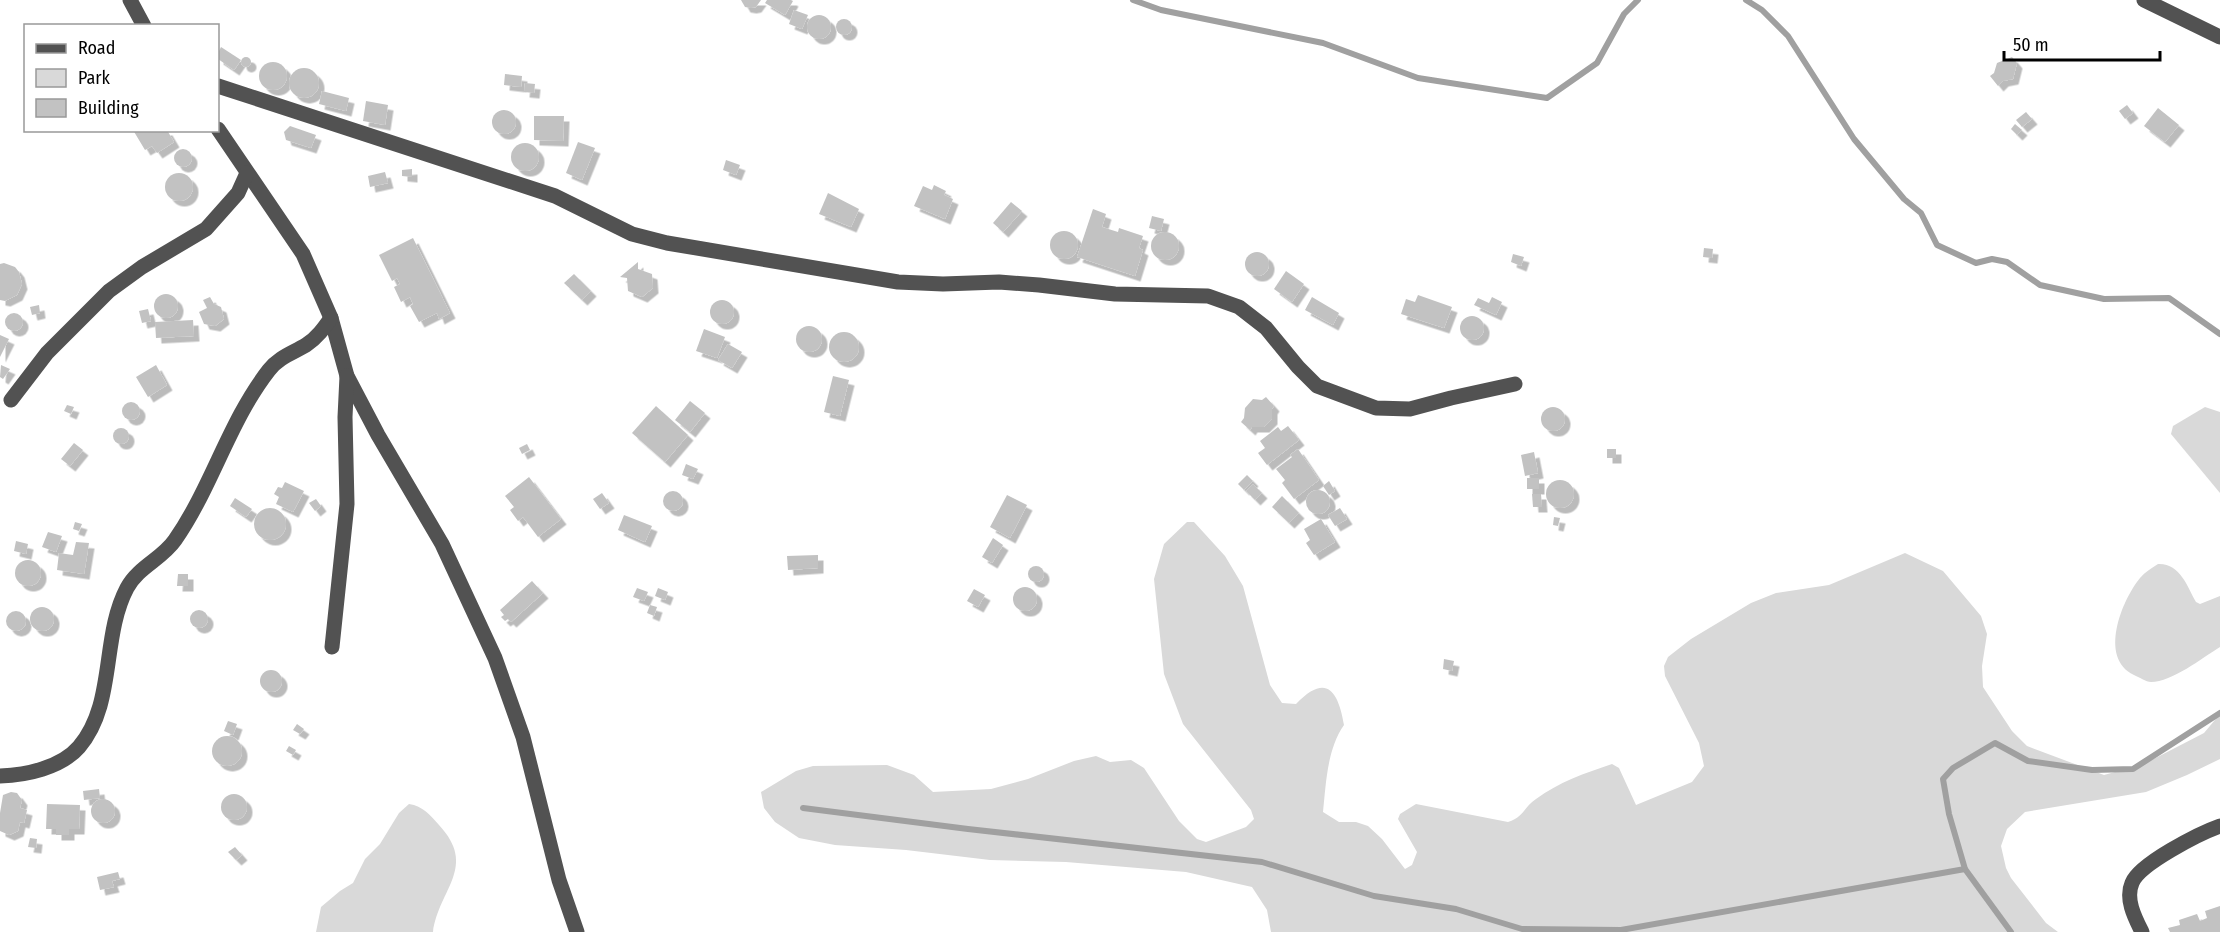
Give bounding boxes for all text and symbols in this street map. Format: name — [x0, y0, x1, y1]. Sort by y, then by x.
legend — [24, 24, 219, 132]
scale bar — [2004, 24, 2160, 62]
text: 50 m — [2013, 34, 2049, 56]
text: Road — [78, 37, 115, 59]
text: Park — [78, 67, 111, 89]
text: Building — [78, 97, 139, 119]

